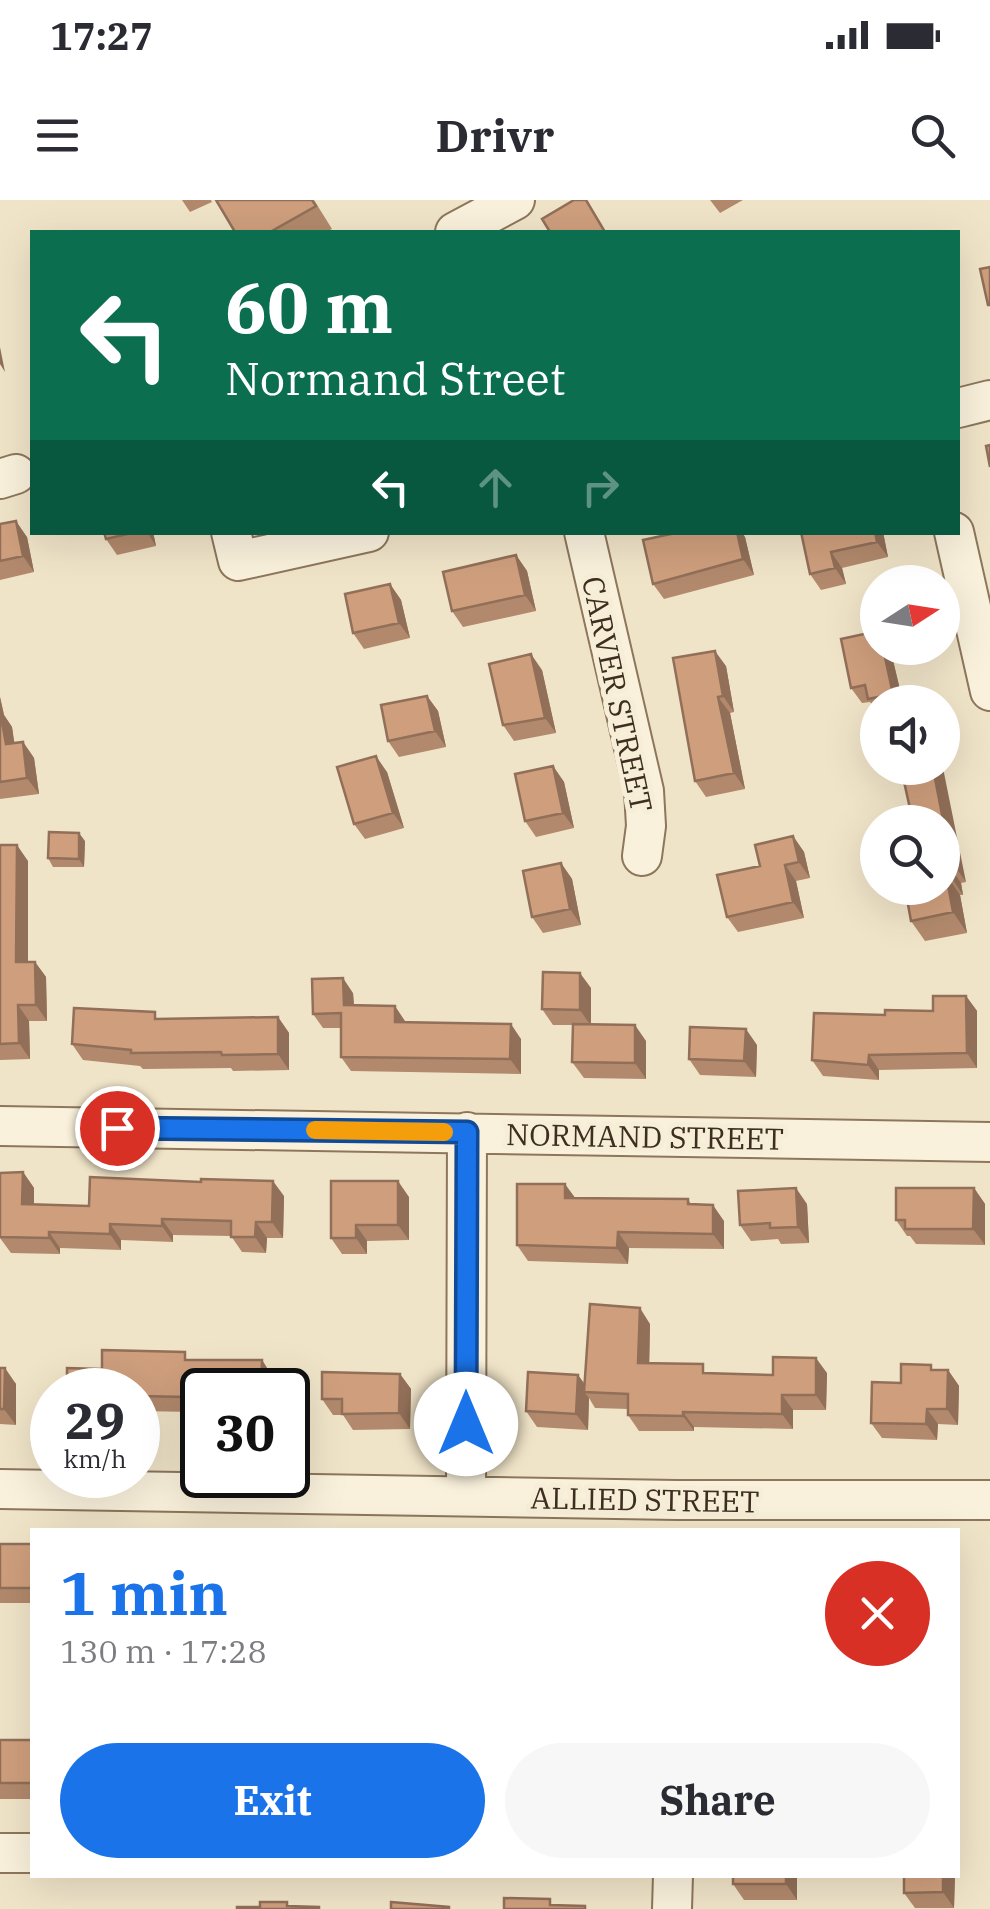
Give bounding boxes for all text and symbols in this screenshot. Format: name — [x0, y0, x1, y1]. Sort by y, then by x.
text: 17:27 — [50, 11, 153, 60]
text: Drivr — [436, 106, 554, 164]
icon: menu — [30, 108, 85, 163]
icon: search — [905, 108, 960, 163]
text: 60 m — [225, 261, 393, 352]
icon: left — [60, 270, 190, 400]
text: Normand Street — [225, 349, 566, 407]
icon: left — [363, 460, 418, 515]
icon: ahead — [468, 460, 523, 515]
icon: right — [573, 460, 628, 515]
north arrow — [860, 565, 960, 665]
map controls — [860, 565, 960, 905]
street label: CARVER STREET — [574, 572, 662, 816]
button: sound — [860, 685, 960, 785]
button: search — [860, 805, 960, 905]
pin — [75, 1086, 160, 1171]
icon: arrive — [90, 1101, 145, 1156]
street label: NORMAND STREET — [506, 1114, 784, 1158]
speed limit sign: 30 — [180, 1368, 310, 1498]
position arrow — [414, 1372, 518, 1476]
text: 29 — [65, 1388, 125, 1453]
text: km/h — [63, 1442, 127, 1475]
street label: ALLIED STREET — [530, 1478, 760, 1520]
text: 1 min — [60, 1553, 228, 1632]
button: close — [825, 1561, 930, 1666]
text: 130 m · 17:28 — [60, 1630, 267, 1672]
button: Exit — [60, 1743, 485, 1858]
button: Share — [505, 1743, 930, 1858]

